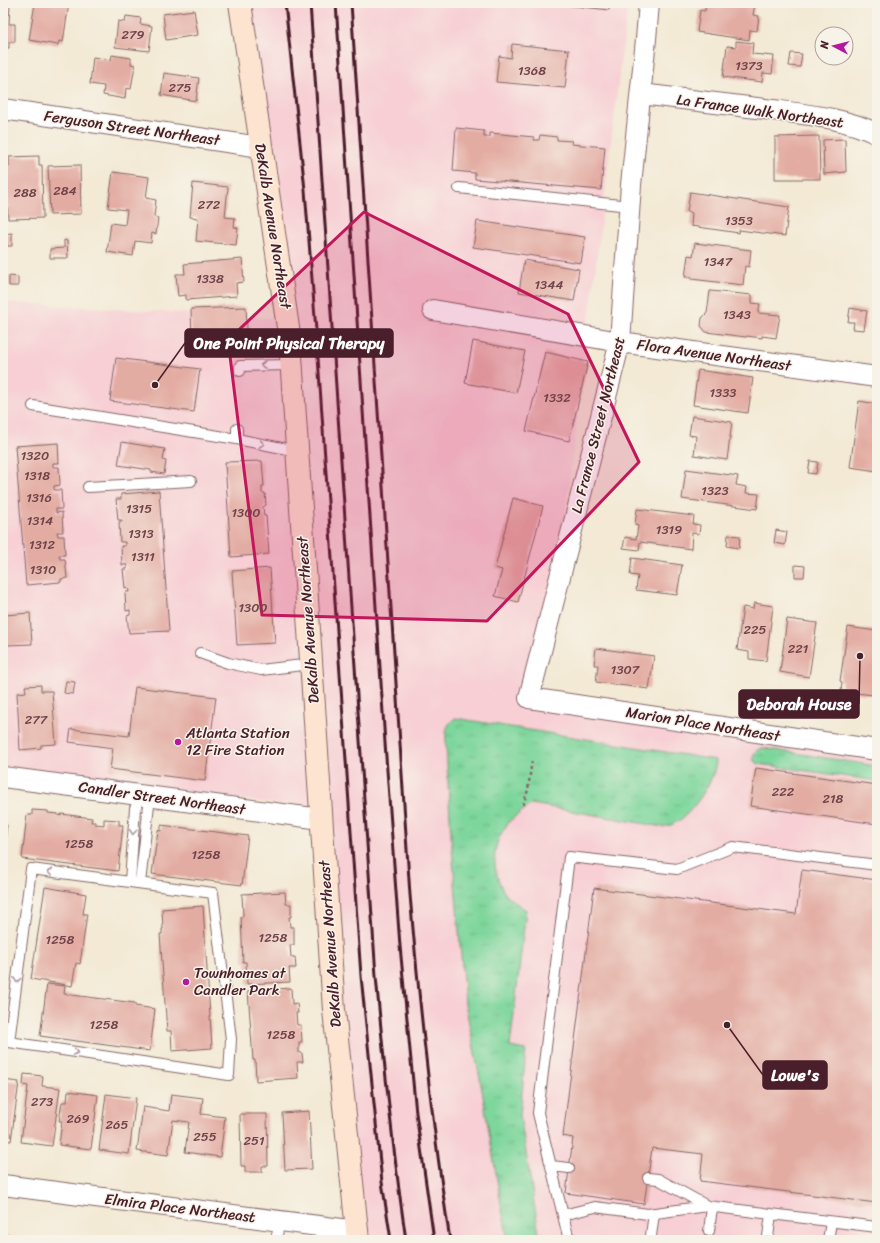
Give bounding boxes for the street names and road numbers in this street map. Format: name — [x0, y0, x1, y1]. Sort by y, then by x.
street label: La France Walk Northeast — [675, 86, 846, 136]
street label: Ferguson Street Northeast — [42, 103, 223, 153]
street label: DeKalb Avenue Northeast — [247, 141, 299, 312]
street label: Flora Avenue Northeast — [635, 331, 794, 379]
street label: La France Street Northeast — [563, 333, 633, 516]
street label: DeKalb Avenue Northeast — [289, 535, 327, 704]
street label: Marion Place Northeast — [624, 699, 783, 749]
street label: Candler Street Northeast — [77, 773, 248, 823]
street label: DeKalb Avenue Northeast — [311, 859, 349, 1028]
street label: Elmira Place Northeast — [103, 1186, 257, 1230]

